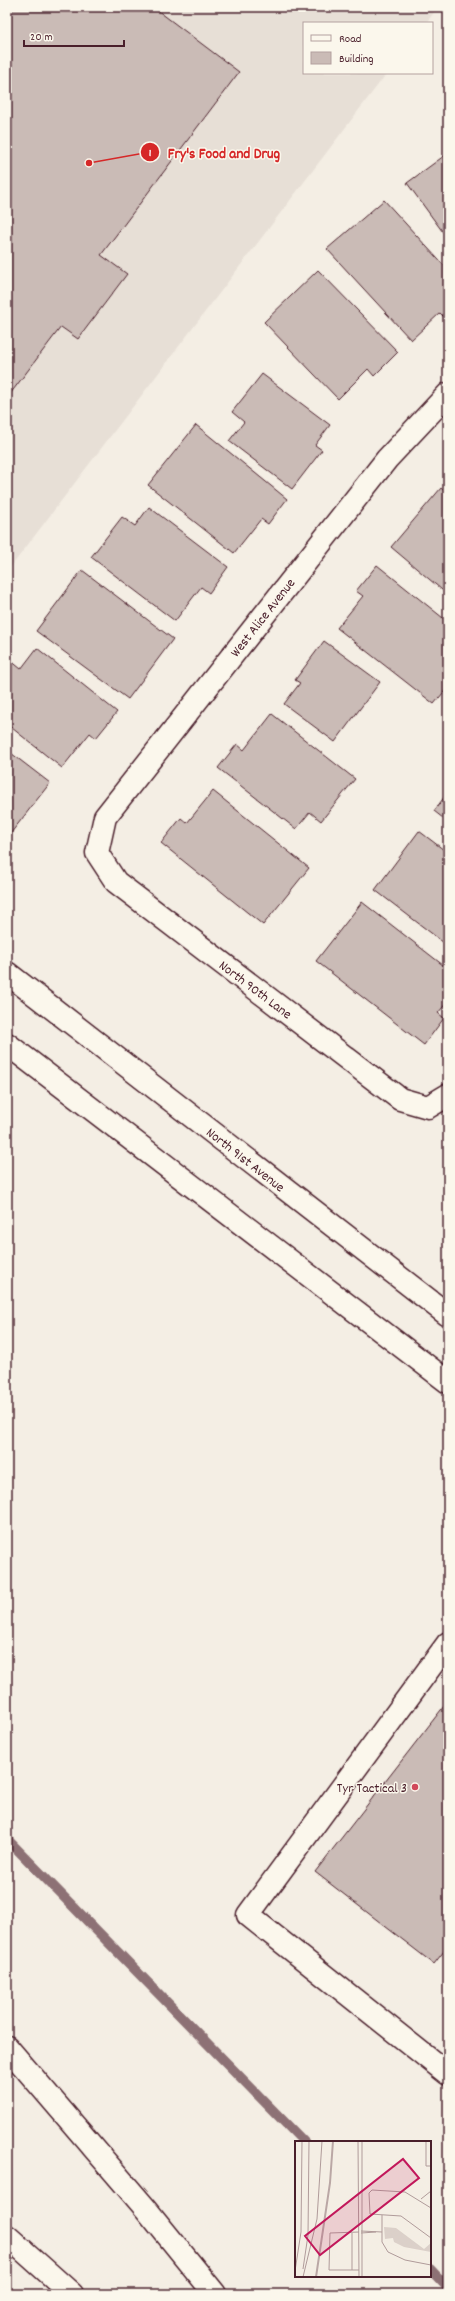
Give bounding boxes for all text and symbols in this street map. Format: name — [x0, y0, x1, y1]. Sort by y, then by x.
scale bar — [24, 22, 124, 48]
legend — [303, 22, 433, 74]
text: 20 m — [30, 29, 53, 46]
text: Road — [339, 31, 361, 48]
text: Building — [339, 51, 374, 68]
callout: Fry's Food and Drug — [140, 139, 288, 166]
text: Fry's Food and Drug — [168, 144, 281, 166]
text: 1 — [149, 145, 152, 162]
street label: West Alice Avenue — [226, 575, 301, 662]
street label: North 90th Lane — [214, 956, 296, 1025]
street label: North 91st Avenue — [201, 1123, 288, 1198]
place label: Tyr Tactical 3 — [337, 1779, 407, 1799]
marker: Tyr Tactical 3 — [410, 1782, 420, 1792]
inset map — [295, 2141, 431, 2277]

